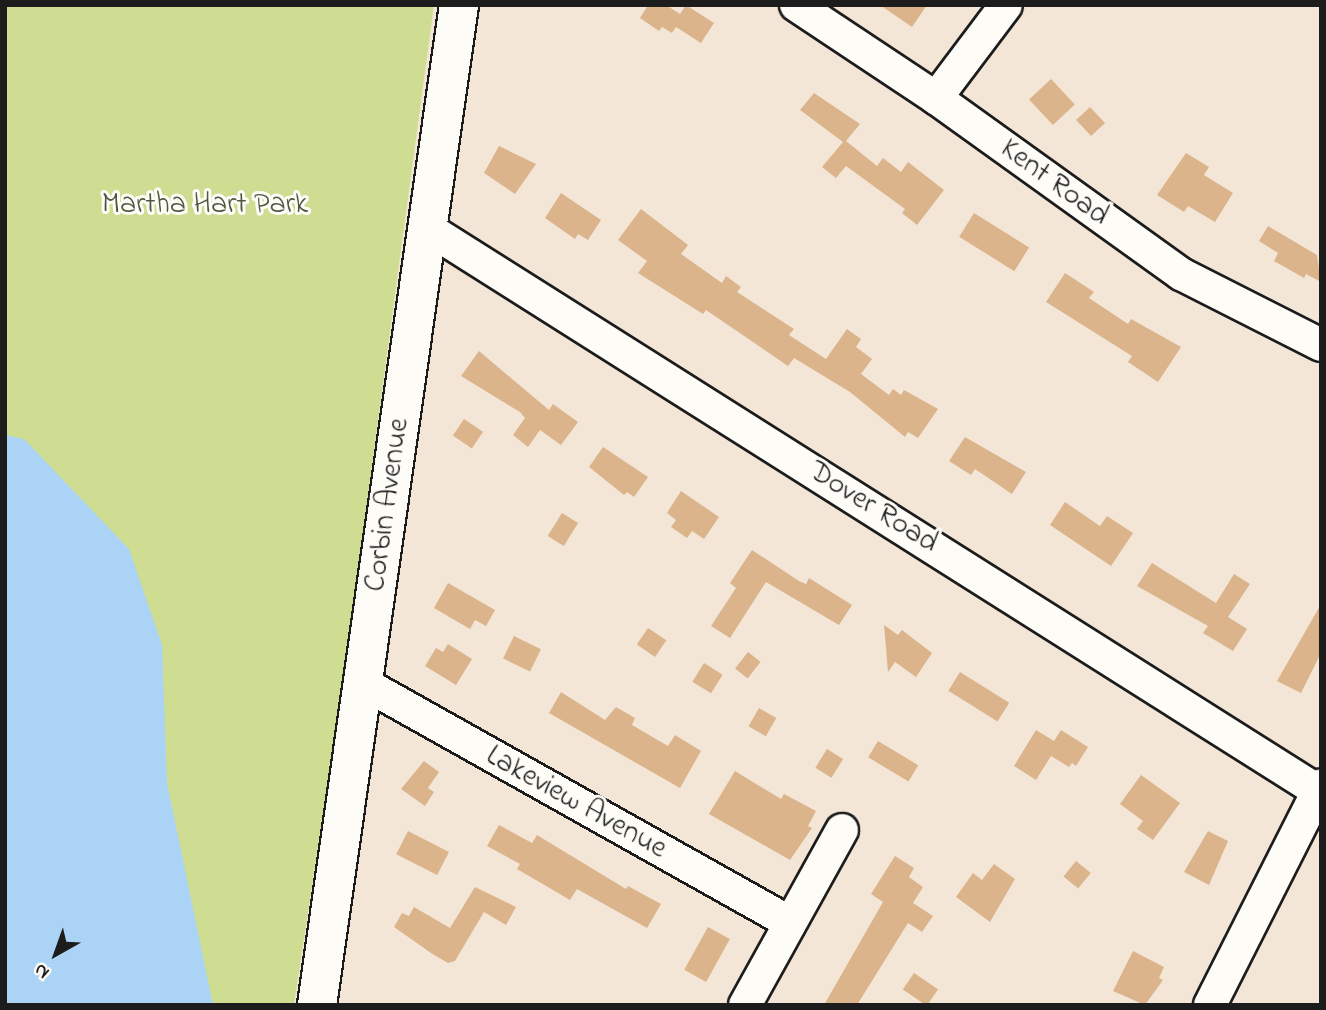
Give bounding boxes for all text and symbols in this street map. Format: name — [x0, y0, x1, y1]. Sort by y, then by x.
street label: Kent Road — [993, 132, 1115, 234]
park label: Martha Hart Park — [102, 187, 308, 223]
street label: Corbin Avenue — [358, 416, 418, 594]
street label: Dover Road — [802, 454, 944, 562]
street label: Lakeview Avenue — [479, 738, 673, 868]
north arrow — [21, 919, 91, 989]
text: N — [29, 956, 56, 985]

